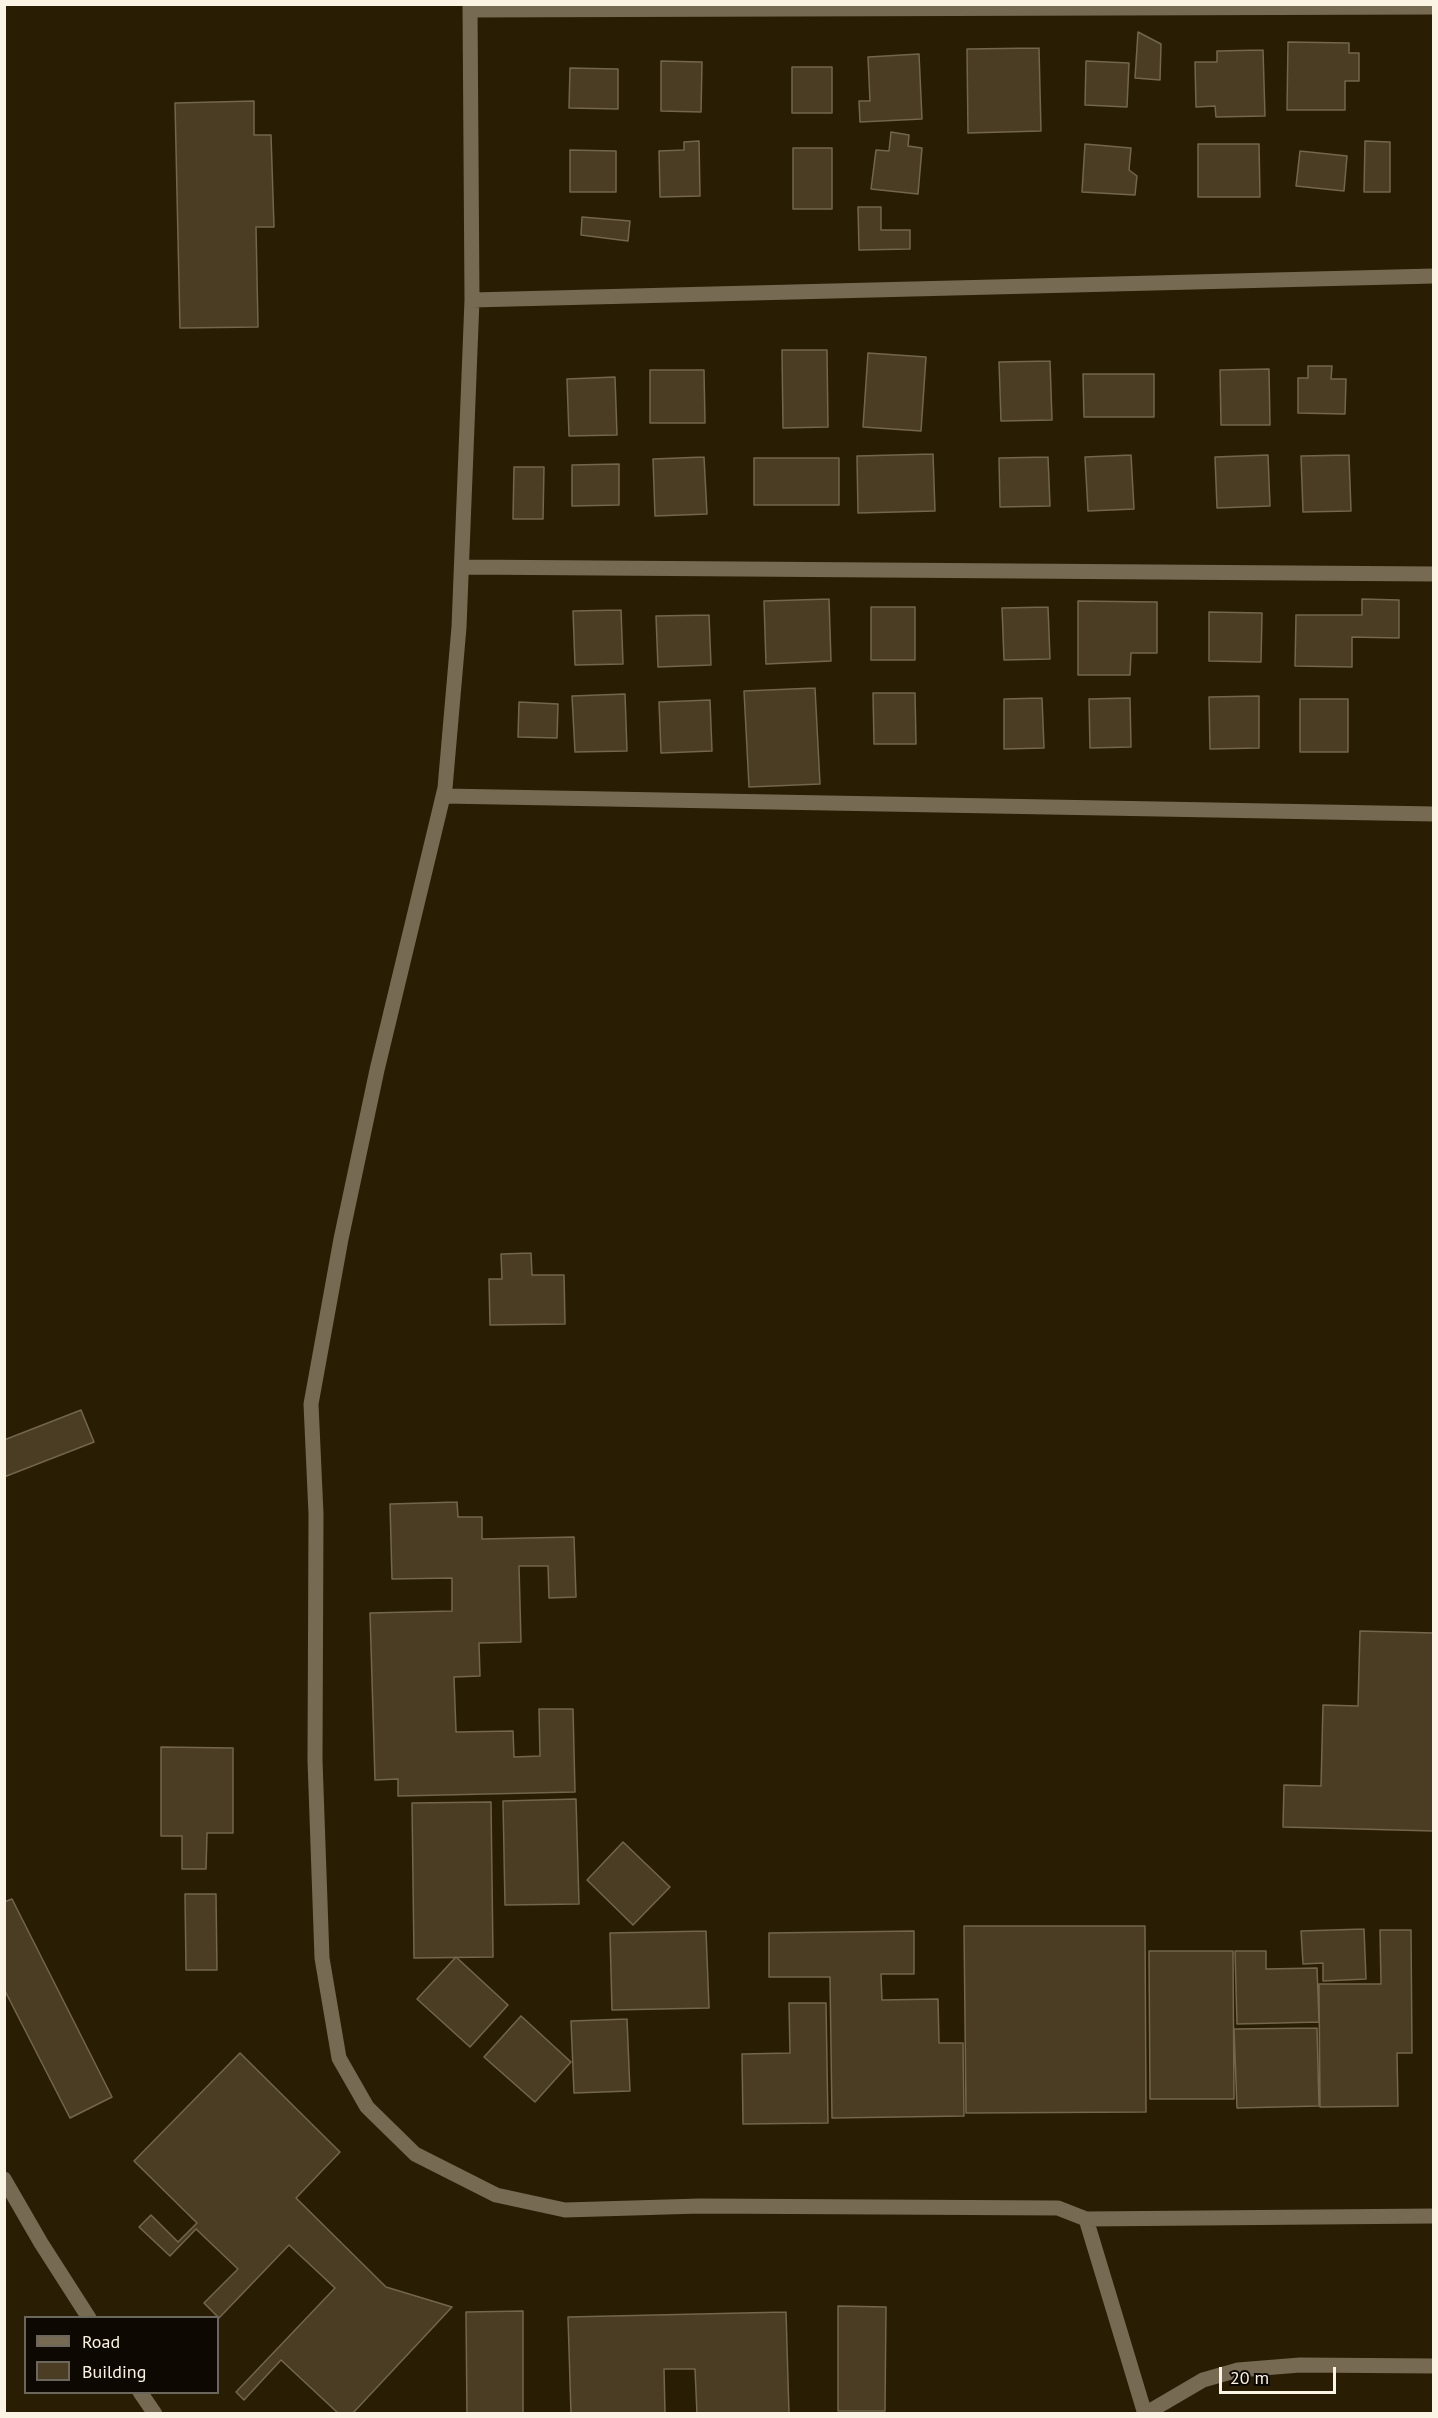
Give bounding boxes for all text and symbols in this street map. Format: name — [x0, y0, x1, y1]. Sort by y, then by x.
legend — [24, 2316, 219, 2394]
text: Road — [82, 2330, 120, 2353]
scale bar — [1222, 2355, 1339, 2393]
text: Building — [82, 2360, 146, 2383]
text: 20 m — [1230, 2366, 1269, 2389]

